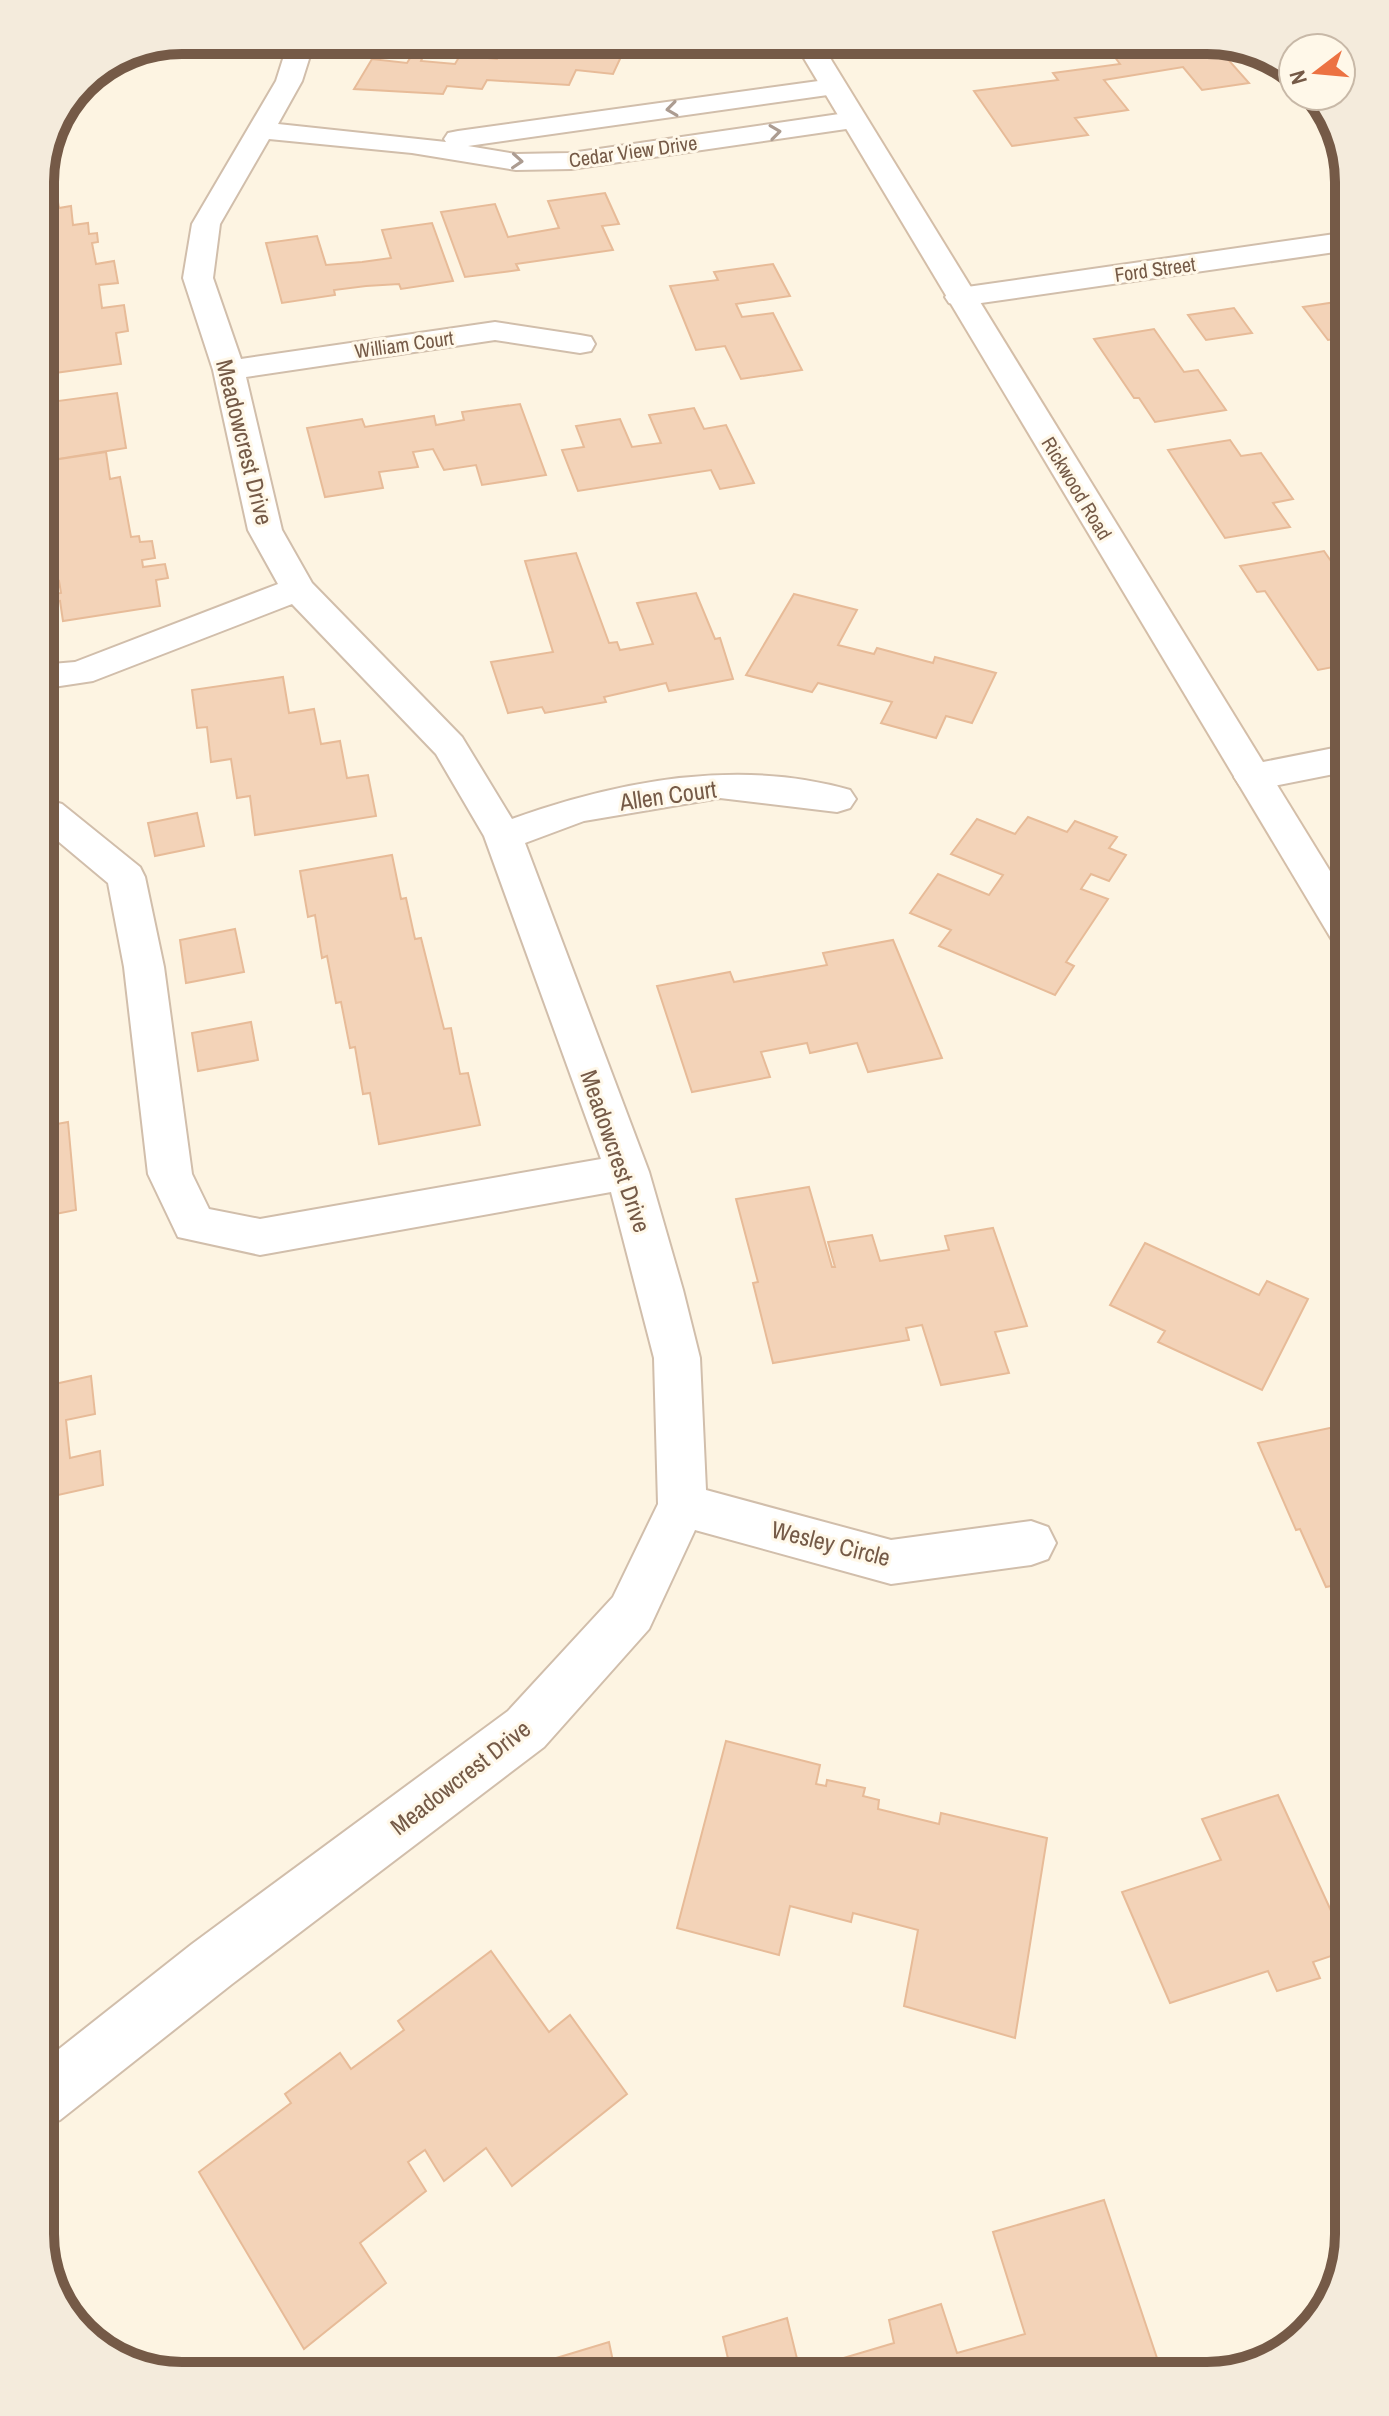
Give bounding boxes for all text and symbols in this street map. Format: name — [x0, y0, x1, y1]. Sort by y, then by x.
north arrow — [1277, 32, 1357, 112]
text: N — [1282, 67, 1314, 88]
one-way arrow — [666, 100, 679, 117]
one-way arrow — [768, 124, 782, 141]
street label: Cedar View Drive — [567, 129, 699, 173]
one-way arrow — [511, 152, 524, 169]
street label: Ford Street — [1113, 250, 1198, 288]
street label: William Court — [353, 324, 455, 364]
street label: Meadowcrest Drive — [209, 356, 281, 528]
street label: Rickwood Road — [1036, 431, 1118, 545]
street label: Allen Court — [617, 772, 719, 818]
street label: Meadowcrest Drive — [573, 1066, 659, 1236]
street label: Wesley Circle — [768, 1513, 894, 1573]
street label: Meadowcrest Drive — [383, 1712, 537, 1842]

